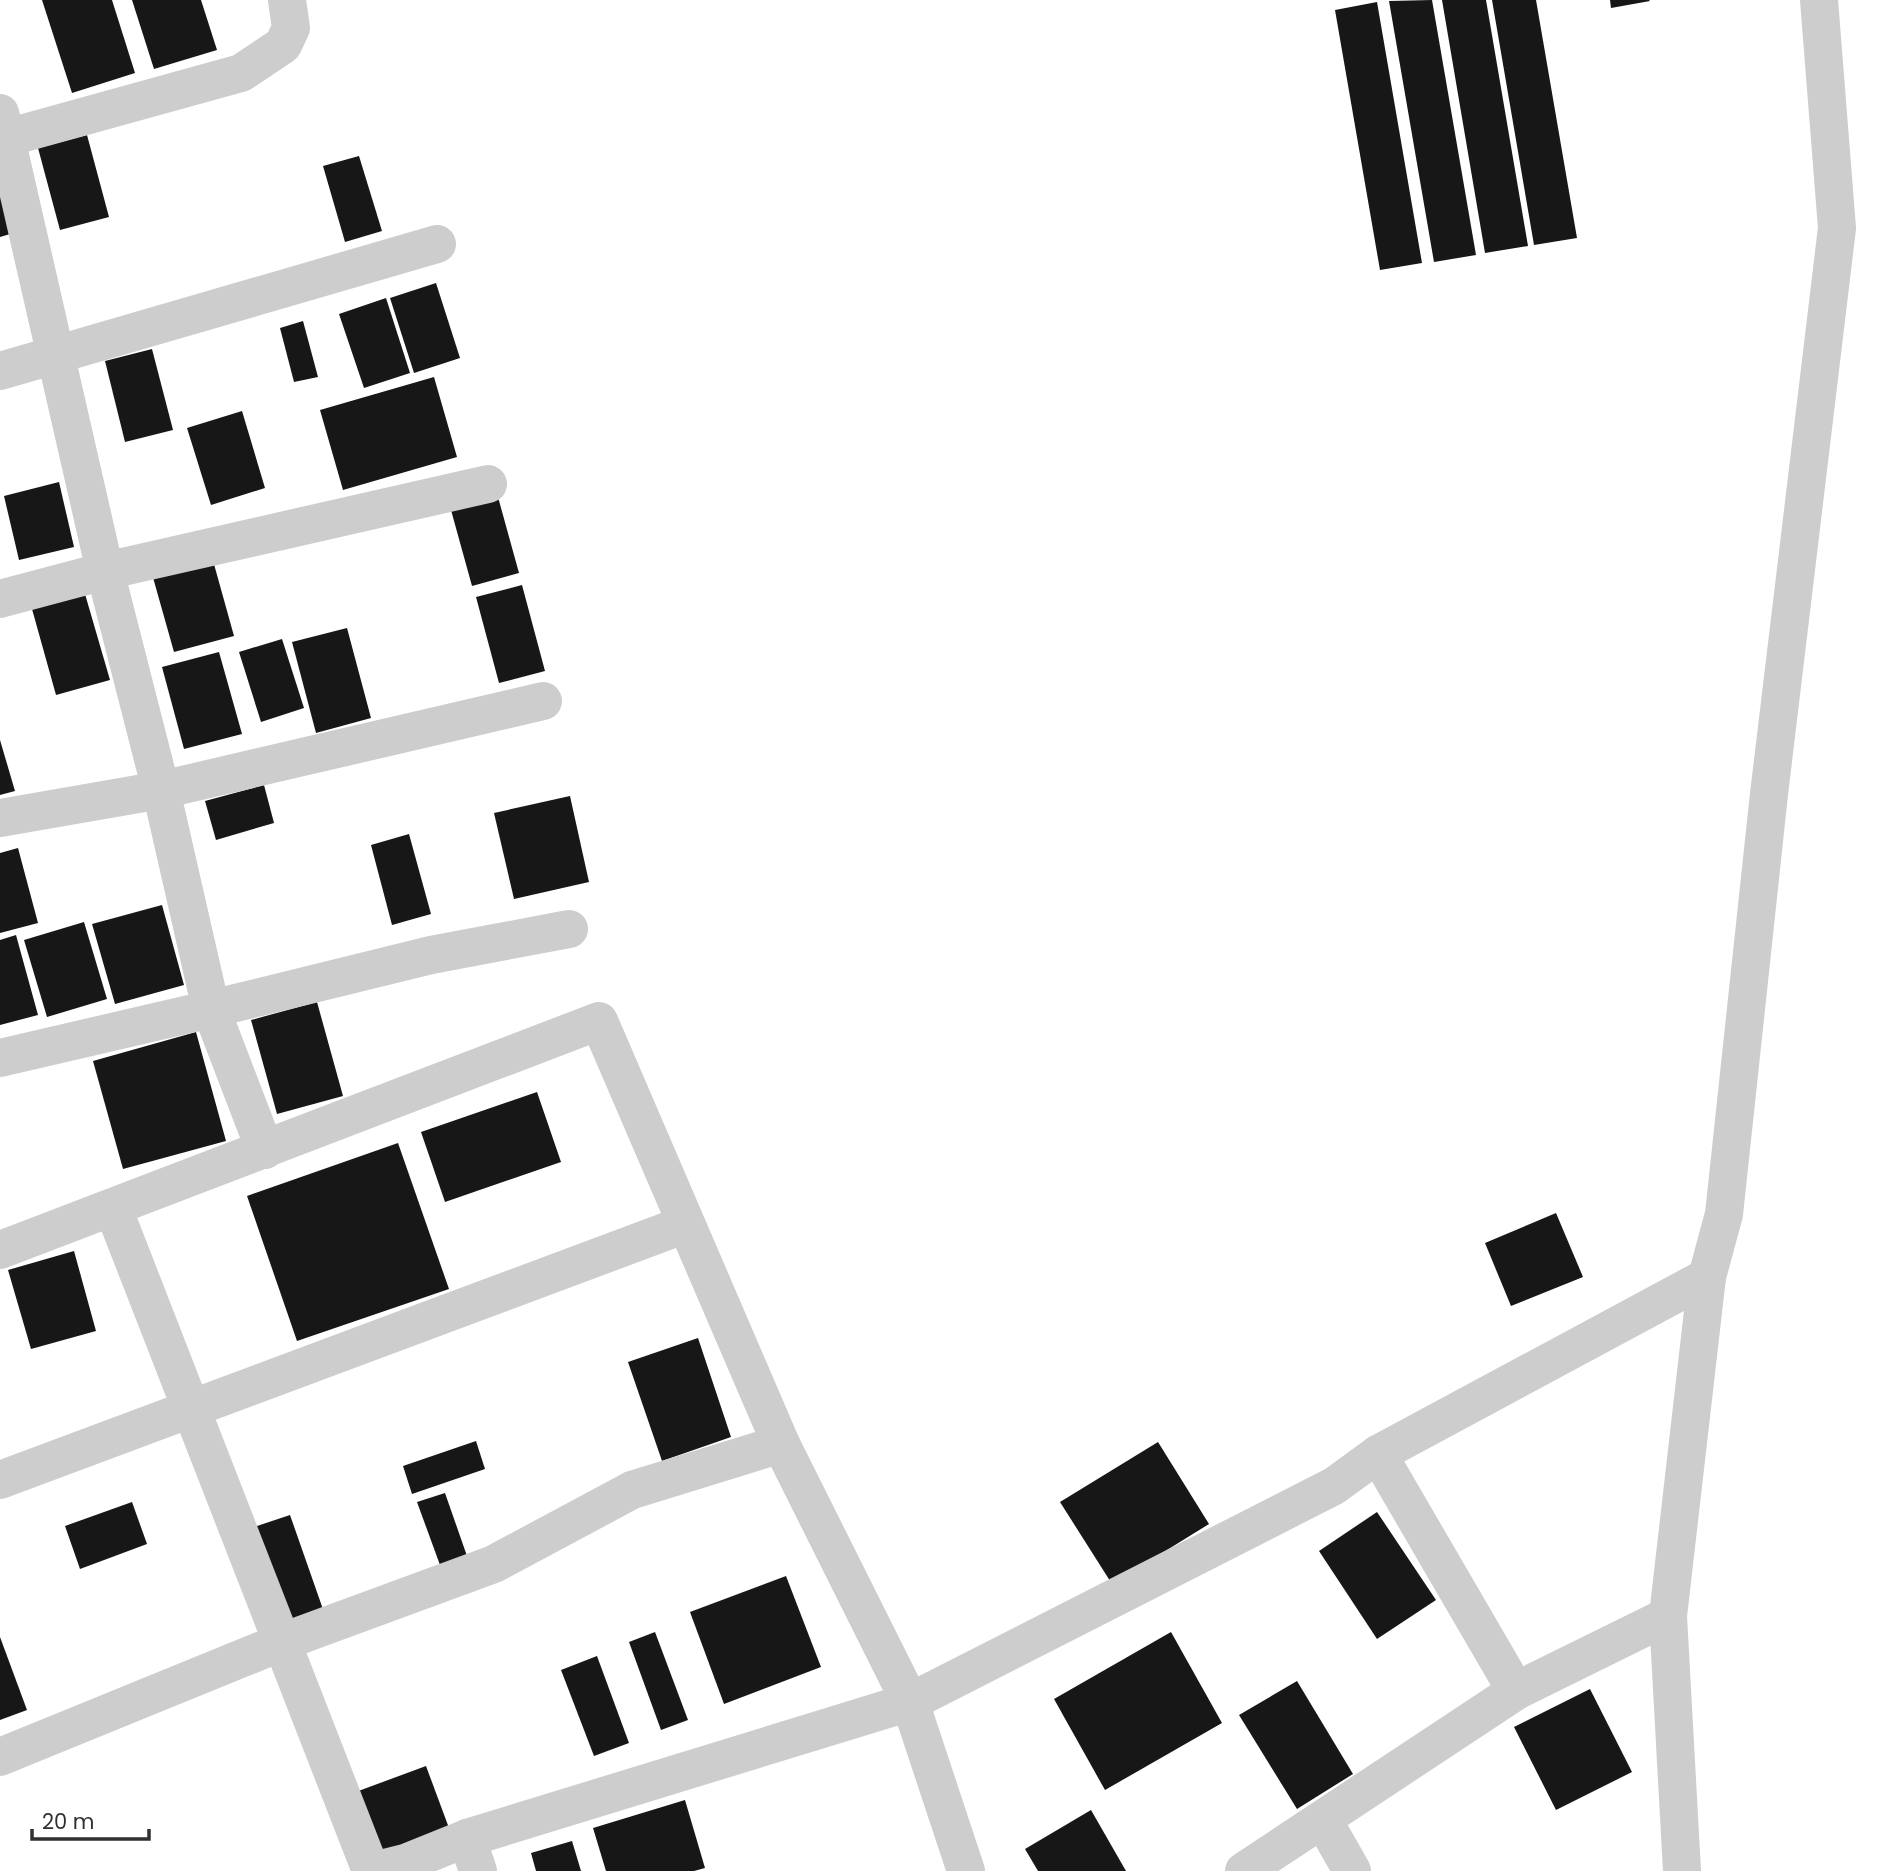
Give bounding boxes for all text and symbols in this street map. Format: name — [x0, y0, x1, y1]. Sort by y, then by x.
scale bar — [32, 1798, 149, 1842]
text: 20 m — [42, 1807, 95, 1836]

